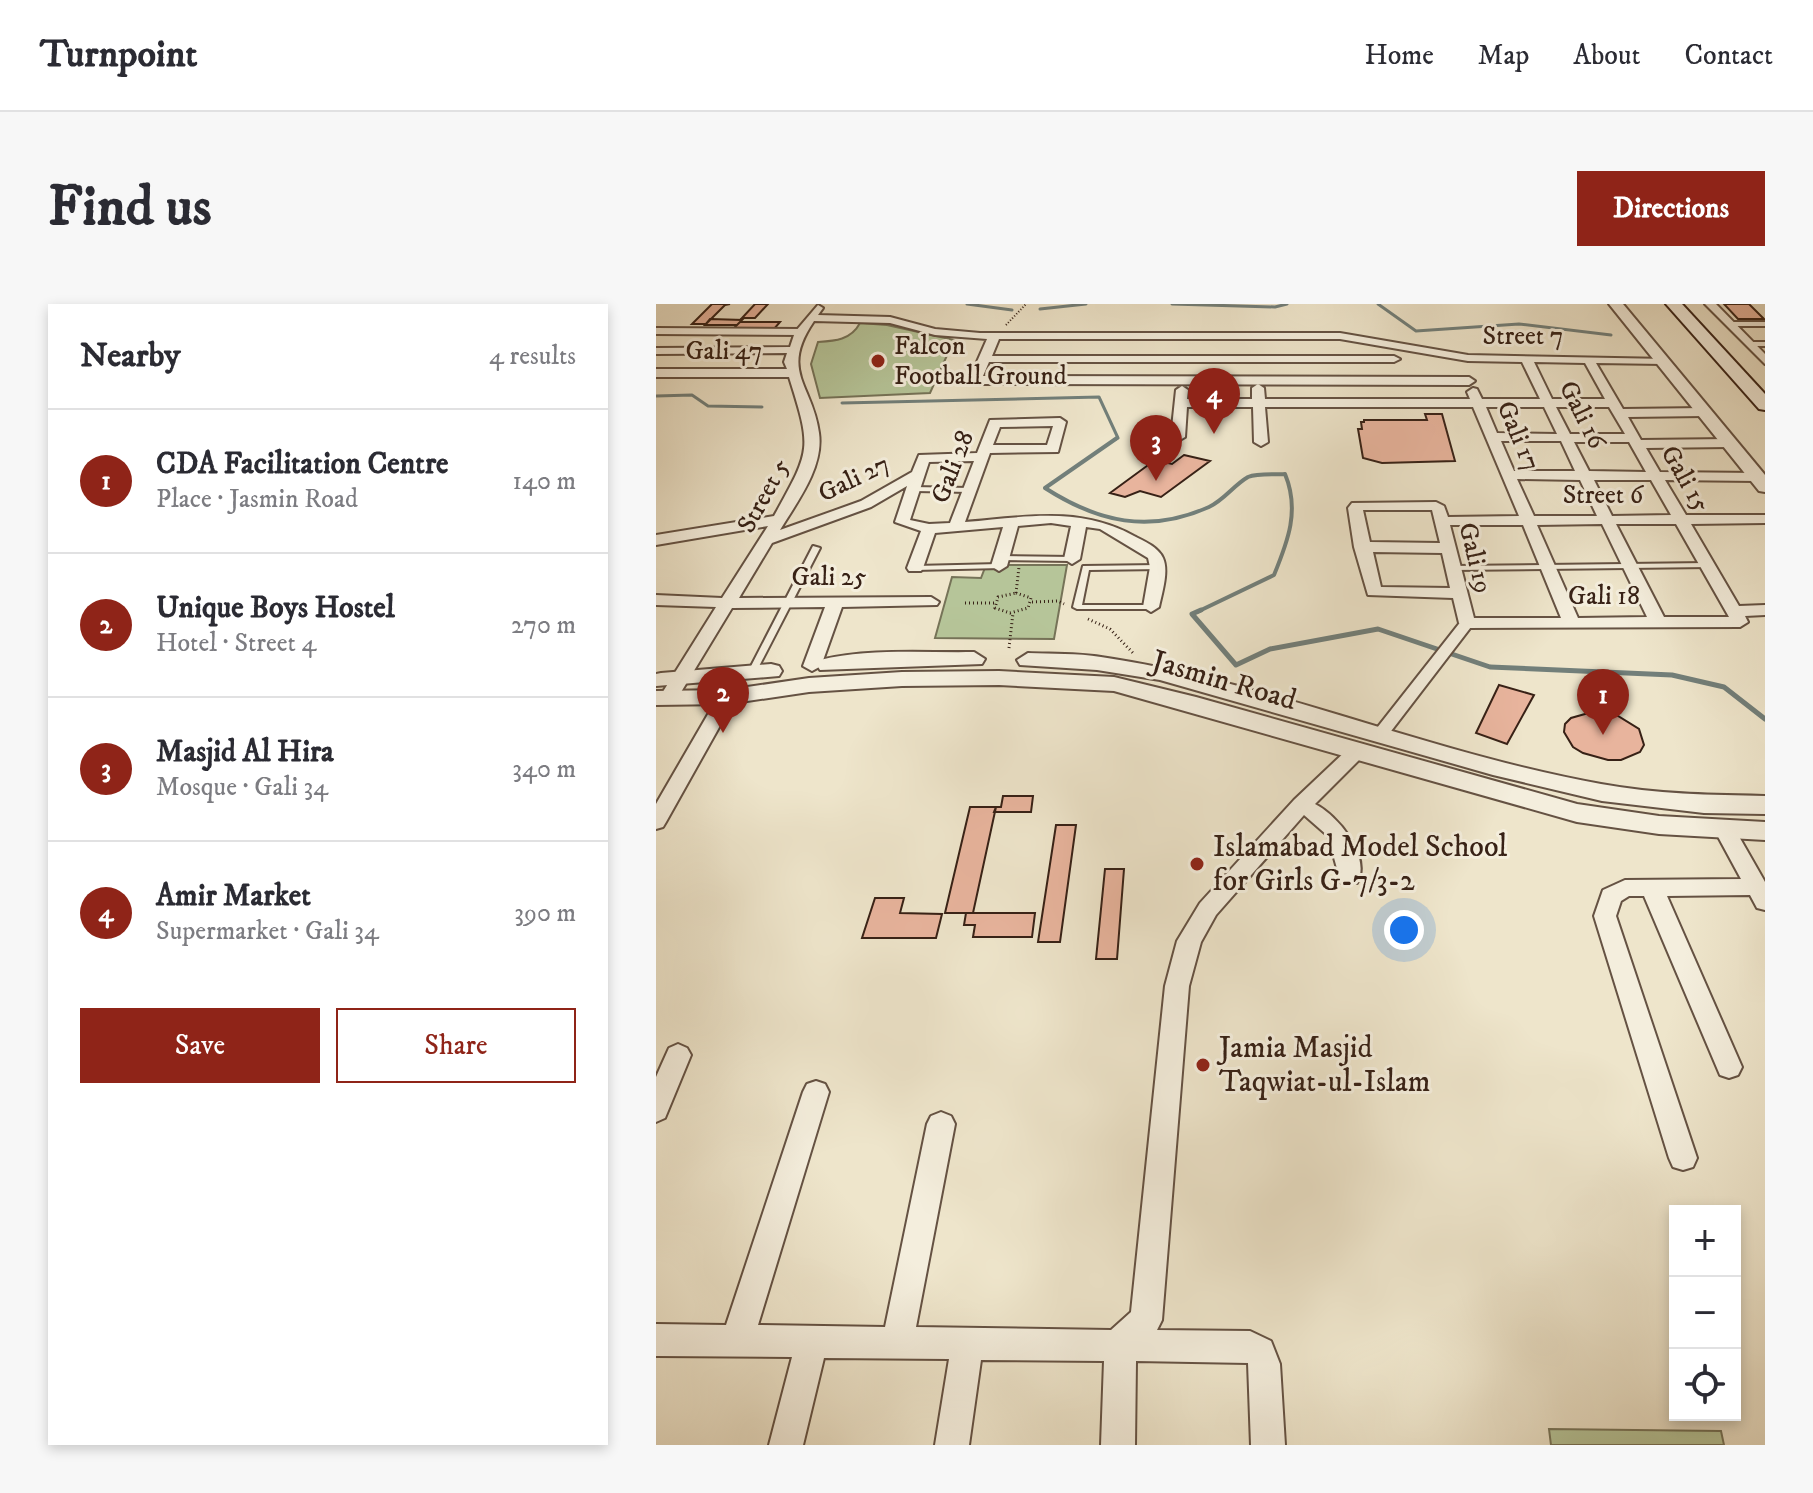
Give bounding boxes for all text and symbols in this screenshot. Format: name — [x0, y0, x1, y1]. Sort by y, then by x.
text: Turnpoint — [40, 31, 198, 79]
text: Home — [1365, 38, 1434, 73]
text: Map — [1478, 38, 1529, 73]
text: About — [1573, 38, 1640, 73]
text: Contact — [1684, 38, 1773, 73]
button: Directions — [1577, 171, 1765, 246]
text: Find us — [48, 173, 212, 243]
street label: Street 7 — [1483, 320, 1563, 353]
place label: Falcon Football Ground — [894, 330, 1067, 393]
text: Nearby — [80, 335, 181, 377]
street label: Gali 47 — [685, 335, 763, 368]
text: 4 results — [489, 340, 576, 373]
marker: Falcon Football Ground — [869, 352, 887, 370]
pin: 4 — [1188, 368, 1240, 434]
street label: Gali 16 — [1551, 375, 1614, 456]
street label: Gali 17 — [1489, 396, 1547, 476]
pin: 3 — [1130, 415, 1182, 481]
street label: Gali 28 — [924, 426, 982, 508]
street label: Gali 15 — [1653, 440, 1717, 518]
text: CDA Facilitation Centre — [156, 446, 449, 483]
street label: Gali 27 — [813, 448, 895, 510]
street label: Street 5 — [730, 453, 798, 539]
text: 1 — [101, 465, 111, 498]
text: 140 m — [512, 465, 576, 498]
street label: Street 6 — [1563, 479, 1645, 512]
text: Place · Jasmin Road — [156, 483, 358, 516]
street label: Gali 19 — [1450, 519, 1500, 597]
street label: Gali 25 — [792, 561, 866, 594]
street label: Gali 18 — [1568, 580, 1640, 613]
text: Unique Boys Hostel — [156, 590, 395, 627]
text: 2 — [100, 609, 112, 642]
text: 270 m — [511, 609, 576, 642]
text: Hotel · Street 4 — [156, 627, 316, 660]
street label: Jasmin Road — [1145, 642, 1301, 719]
pin: 2 — [697, 667, 749, 733]
pin: 1 — [1577, 669, 1629, 735]
text: Masjid Al Hira — [156, 734, 334, 771]
text: 3 — [101, 753, 111, 786]
text: 340 m — [512, 753, 576, 786]
text: Mosque · Gali 34 — [156, 771, 328, 804]
place label: Islamabad Model School for Girls G-7/3-2 — [1213, 829, 1507, 900]
marker: Islamabad Model School for Girls G-7/3-2 — [1188, 855, 1206, 873]
text: Amir Market — [156, 878, 311, 915]
text: 4 — [99, 897, 113, 930]
text: 390 m — [514, 897, 576, 930]
your location — [1384, 910, 1424, 950]
text: Supermarket · Gali 34 — [156, 915, 379, 948]
button: Save — [80, 1008, 320, 1083]
button: Share — [336, 1008, 576, 1083]
place label: Jamia Masjid Taqwiat-ul-Islam — [1216, 1030, 1430, 1101]
marker: Jamia Masjid Taqwiat-ul-Islam — [1194, 1056, 1212, 1074]
map controls — [1669, 1205, 1741, 1421]
button: + — [1669, 1205, 1741, 1277]
button: − — [1669, 1277, 1741, 1349]
button: locate — [1669, 1349, 1741, 1421]

